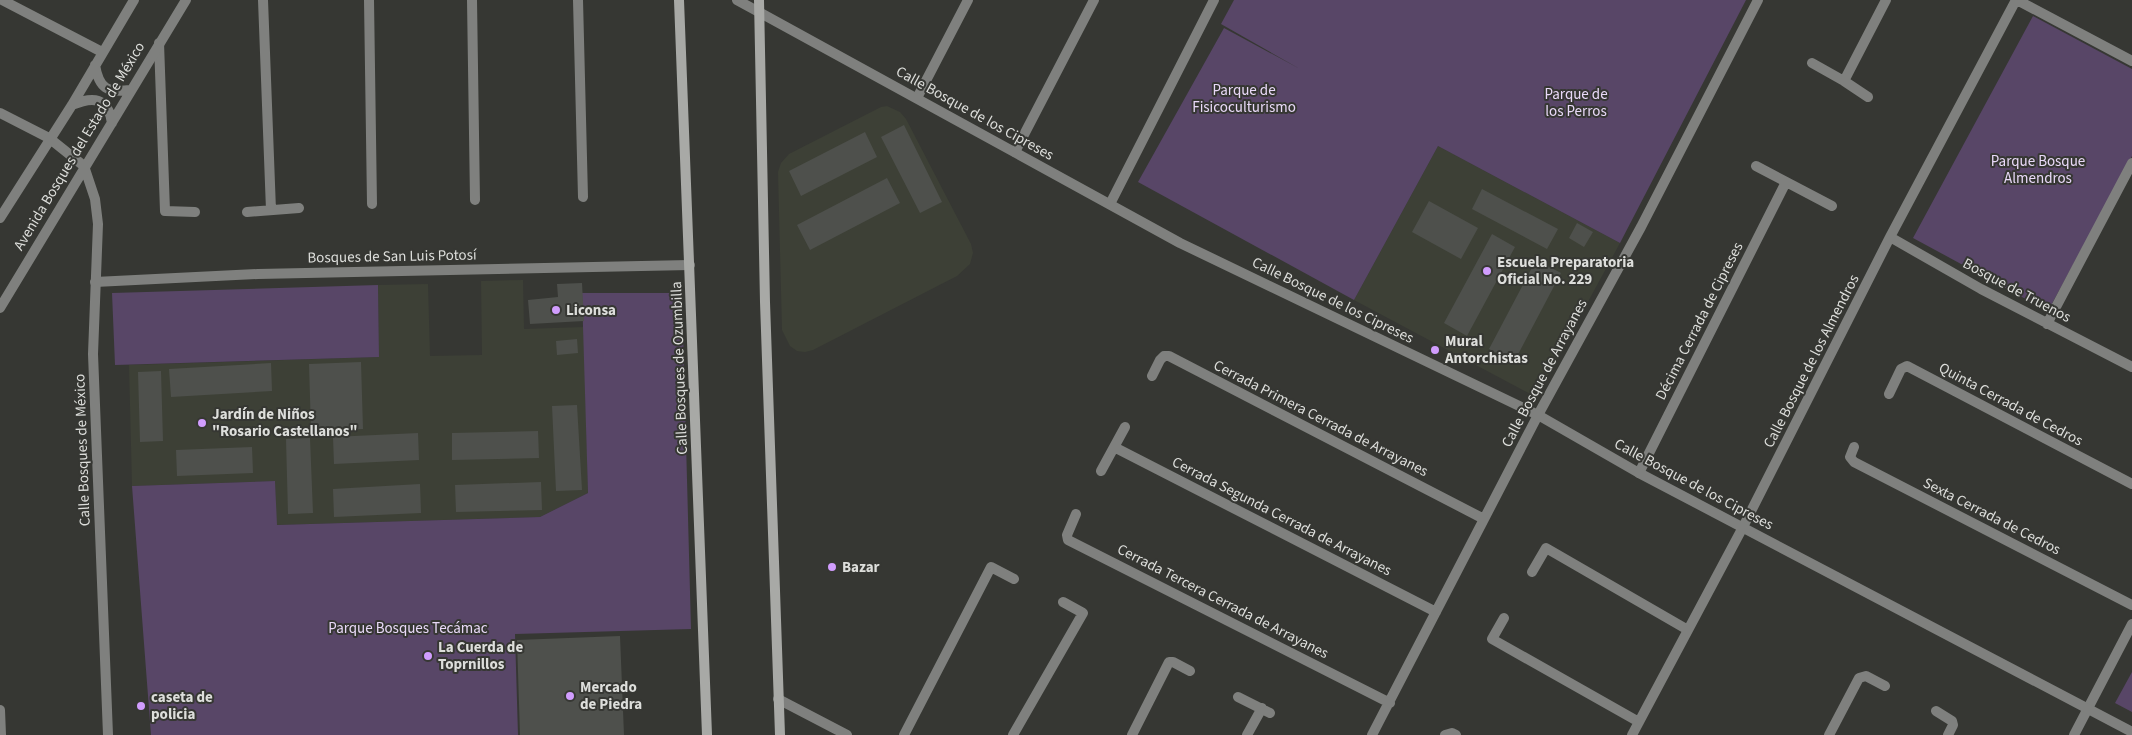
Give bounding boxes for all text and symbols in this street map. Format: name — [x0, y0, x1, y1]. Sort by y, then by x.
street label: Avenida Bosques del Estado de México — [9, 38, 150, 254]
street label: Calle Bosque de los Cipreses — [892, 61, 1057, 166]
park label: Parque de Fisicoculturismo — [1192, 80, 1296, 118]
park label: Parque de los Perros — [1544, 84, 1608, 122]
park label: Parque Bosque Almendros — [1991, 151, 2085, 189]
street label: Décima Cerrada de Cipreses — [1650, 239, 1748, 404]
street label: Bosques de San Luis Potosí — [307, 245, 478, 268]
street label: Calle Bosque de los Cipreses — [1248, 252, 1417, 349]
place label: Escuela Preparatoria Oficial No. 229 — [1497, 252, 1634, 290]
street label: Bosque de Truenos — [1959, 253, 2075, 328]
marker: Escuela Preparatoria Oficial No. 229 — [1481, 265, 1493, 277]
street label: Calle Bosque de los Almendros — [1758, 271, 1864, 452]
street label: Calle Bosques de Ozumbilla — [666, 281, 693, 455]
street label: Calle Bosque de Arrayanes — [1496, 295, 1592, 451]
place label: Liconsa — [566, 300, 616, 321]
marker: Liconsa — [550, 304, 562, 316]
place label: Mural Antorchistas — [1444, 331, 1528, 369]
marker: Mural Antorchistas — [1429, 344, 1441, 356]
street label: Cerrada Primera Cerrada de Arrayanes — [1210, 355, 1432, 482]
street label: Quinta Cerrada de Cedros — [1935, 358, 2086, 451]
street label: Calle Bosques de México — [69, 373, 96, 527]
place label: Jardín de Niños "Rosario Castellanos" — [212, 404, 358, 442]
marker: Jardín de Niños "Rosario Castellanos" — [196, 417, 208, 429]
street label: Calle Bosque de los Cipreses — [1611, 434, 1777, 535]
street label: Cerrada Segunda Cerrada de Arrayanes — [1168, 452, 1395, 581]
street label: Sexta Cerrada de Cedros — [1919, 473, 2064, 560]
street label: Cerrada Tercera Cerrada de Arrayanes — [1113, 539, 1332, 664]
place label: Bazar — [842, 557, 880, 578]
marker: Bazar — [826, 561, 838, 573]
park label: Parque Bosques Tecámac — [328, 618, 488, 639]
place label: La Cuerda de Toprnillos — [438, 637, 523, 675]
marker: La Cuerda de Toprnillos — [422, 650, 434, 662]
place label: Mercado de Piedra — [580, 677, 642, 715]
place label: caseta de policia — [151, 687, 213, 725]
marker: Mercado de Piedra — [564, 690, 576, 702]
marker: caseta de policia — [135, 700, 147, 712]

